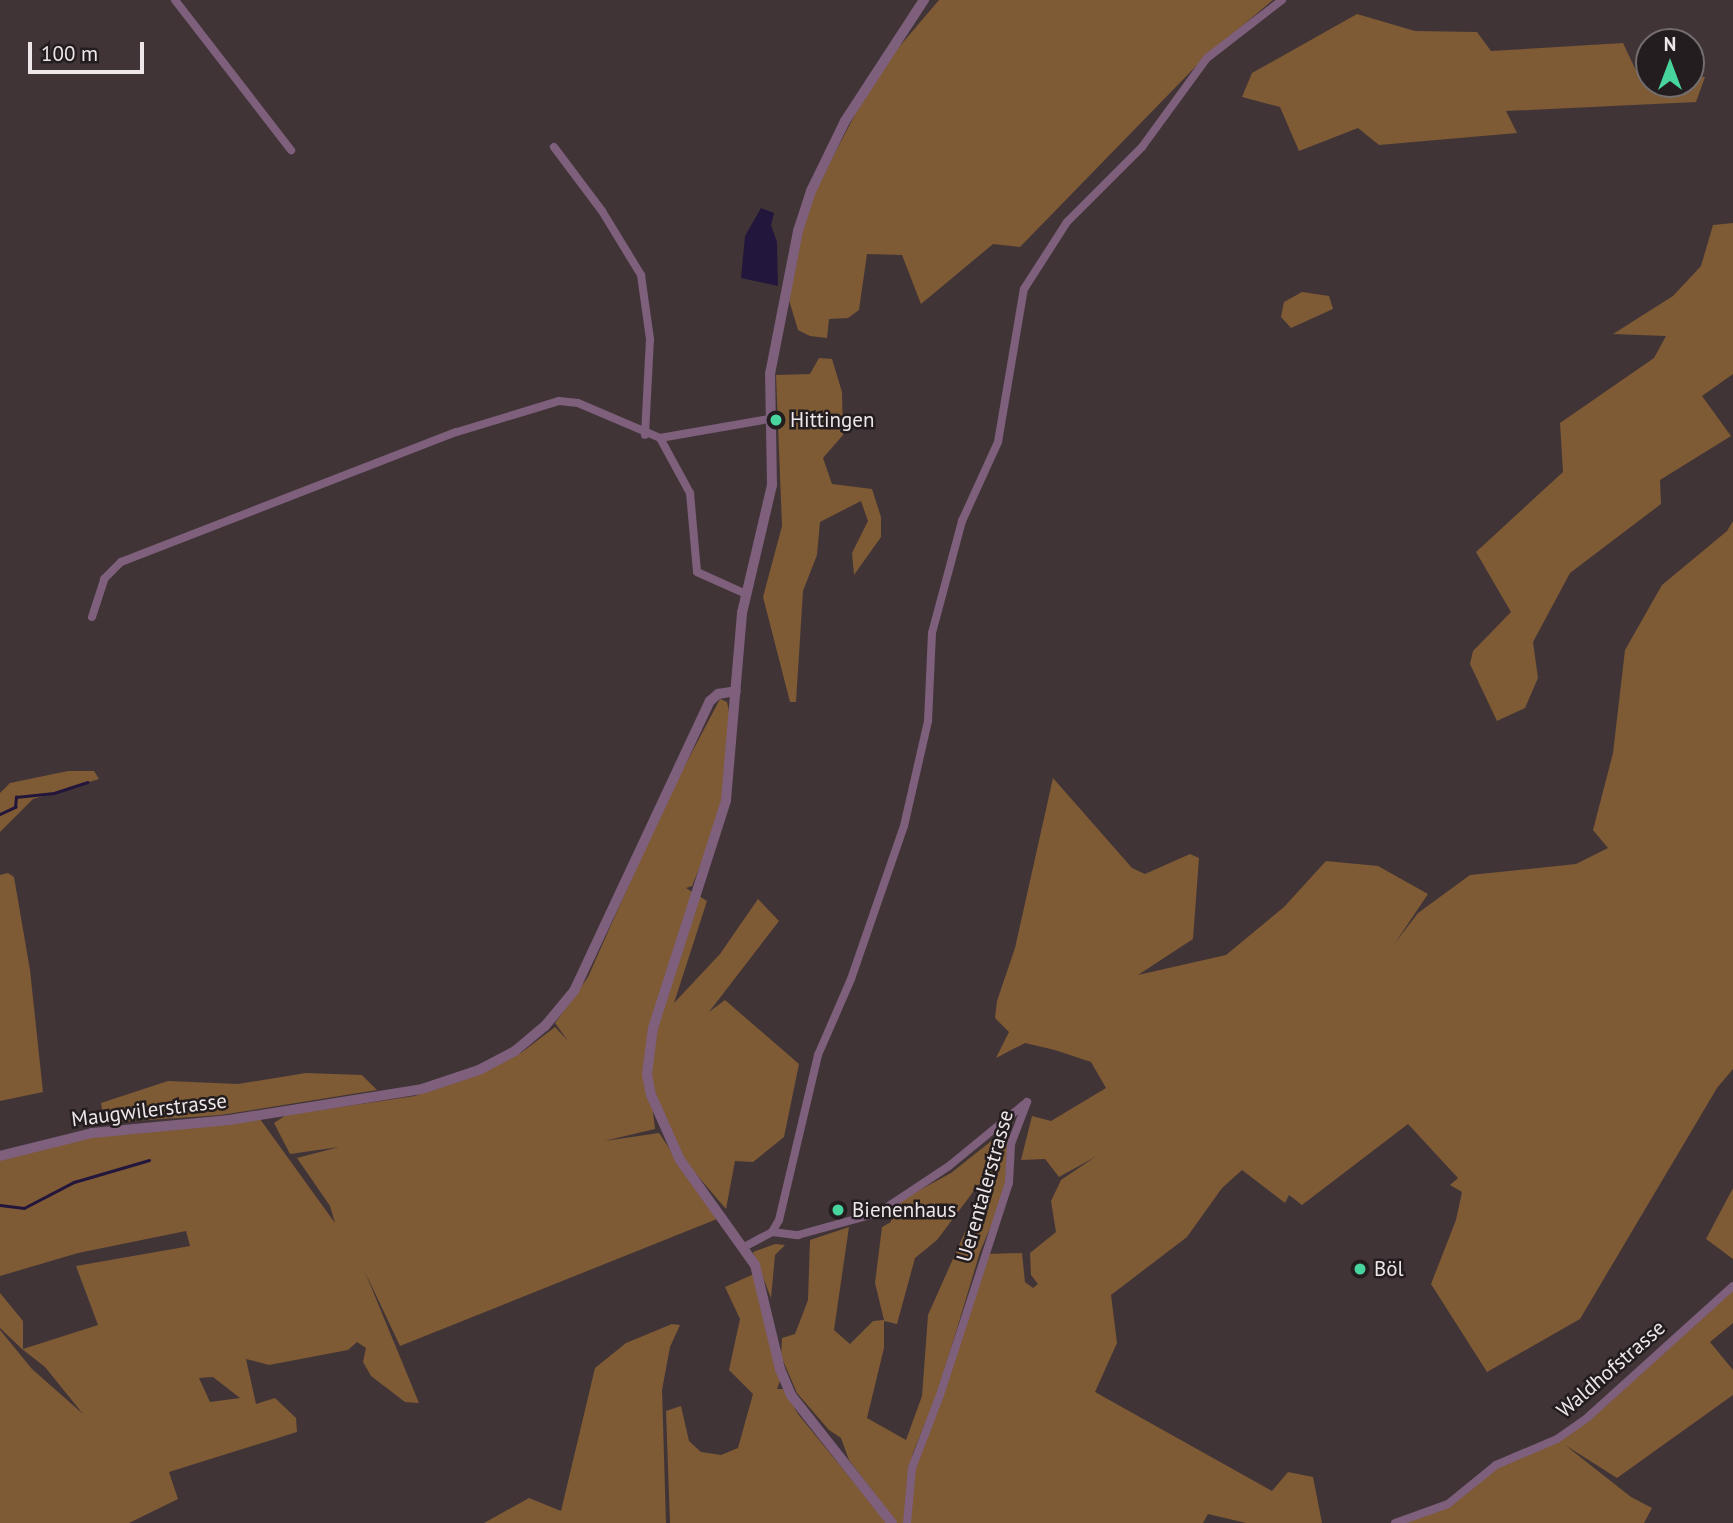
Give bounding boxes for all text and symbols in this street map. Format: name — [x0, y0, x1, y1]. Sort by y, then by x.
scale bar — [32, 28, 147, 72]
north arrow — [1635, 28, 1705, 98]
text: N — [1664, 32, 1676, 56]
text: 100 m — [41, 40, 98, 67]
place label: Hittingen — [790, 407, 875, 433]
marker: Hittingen — [768, 412, 784, 428]
street label: Maugwilerstrasse — [70, 1088, 228, 1132]
street label: Uerentalerstrasse — [951, 1107, 1019, 1265]
place label: Bienenhaus — [852, 1197, 956, 1223]
marker: Bienenhaus — [830, 1202, 846, 1218]
place label: Böl — [1374, 1256, 1404, 1282]
marker: Böl — [1352, 1261, 1368, 1277]
street label: Waldhofstrasse — [1552, 1315, 1670, 1423]

